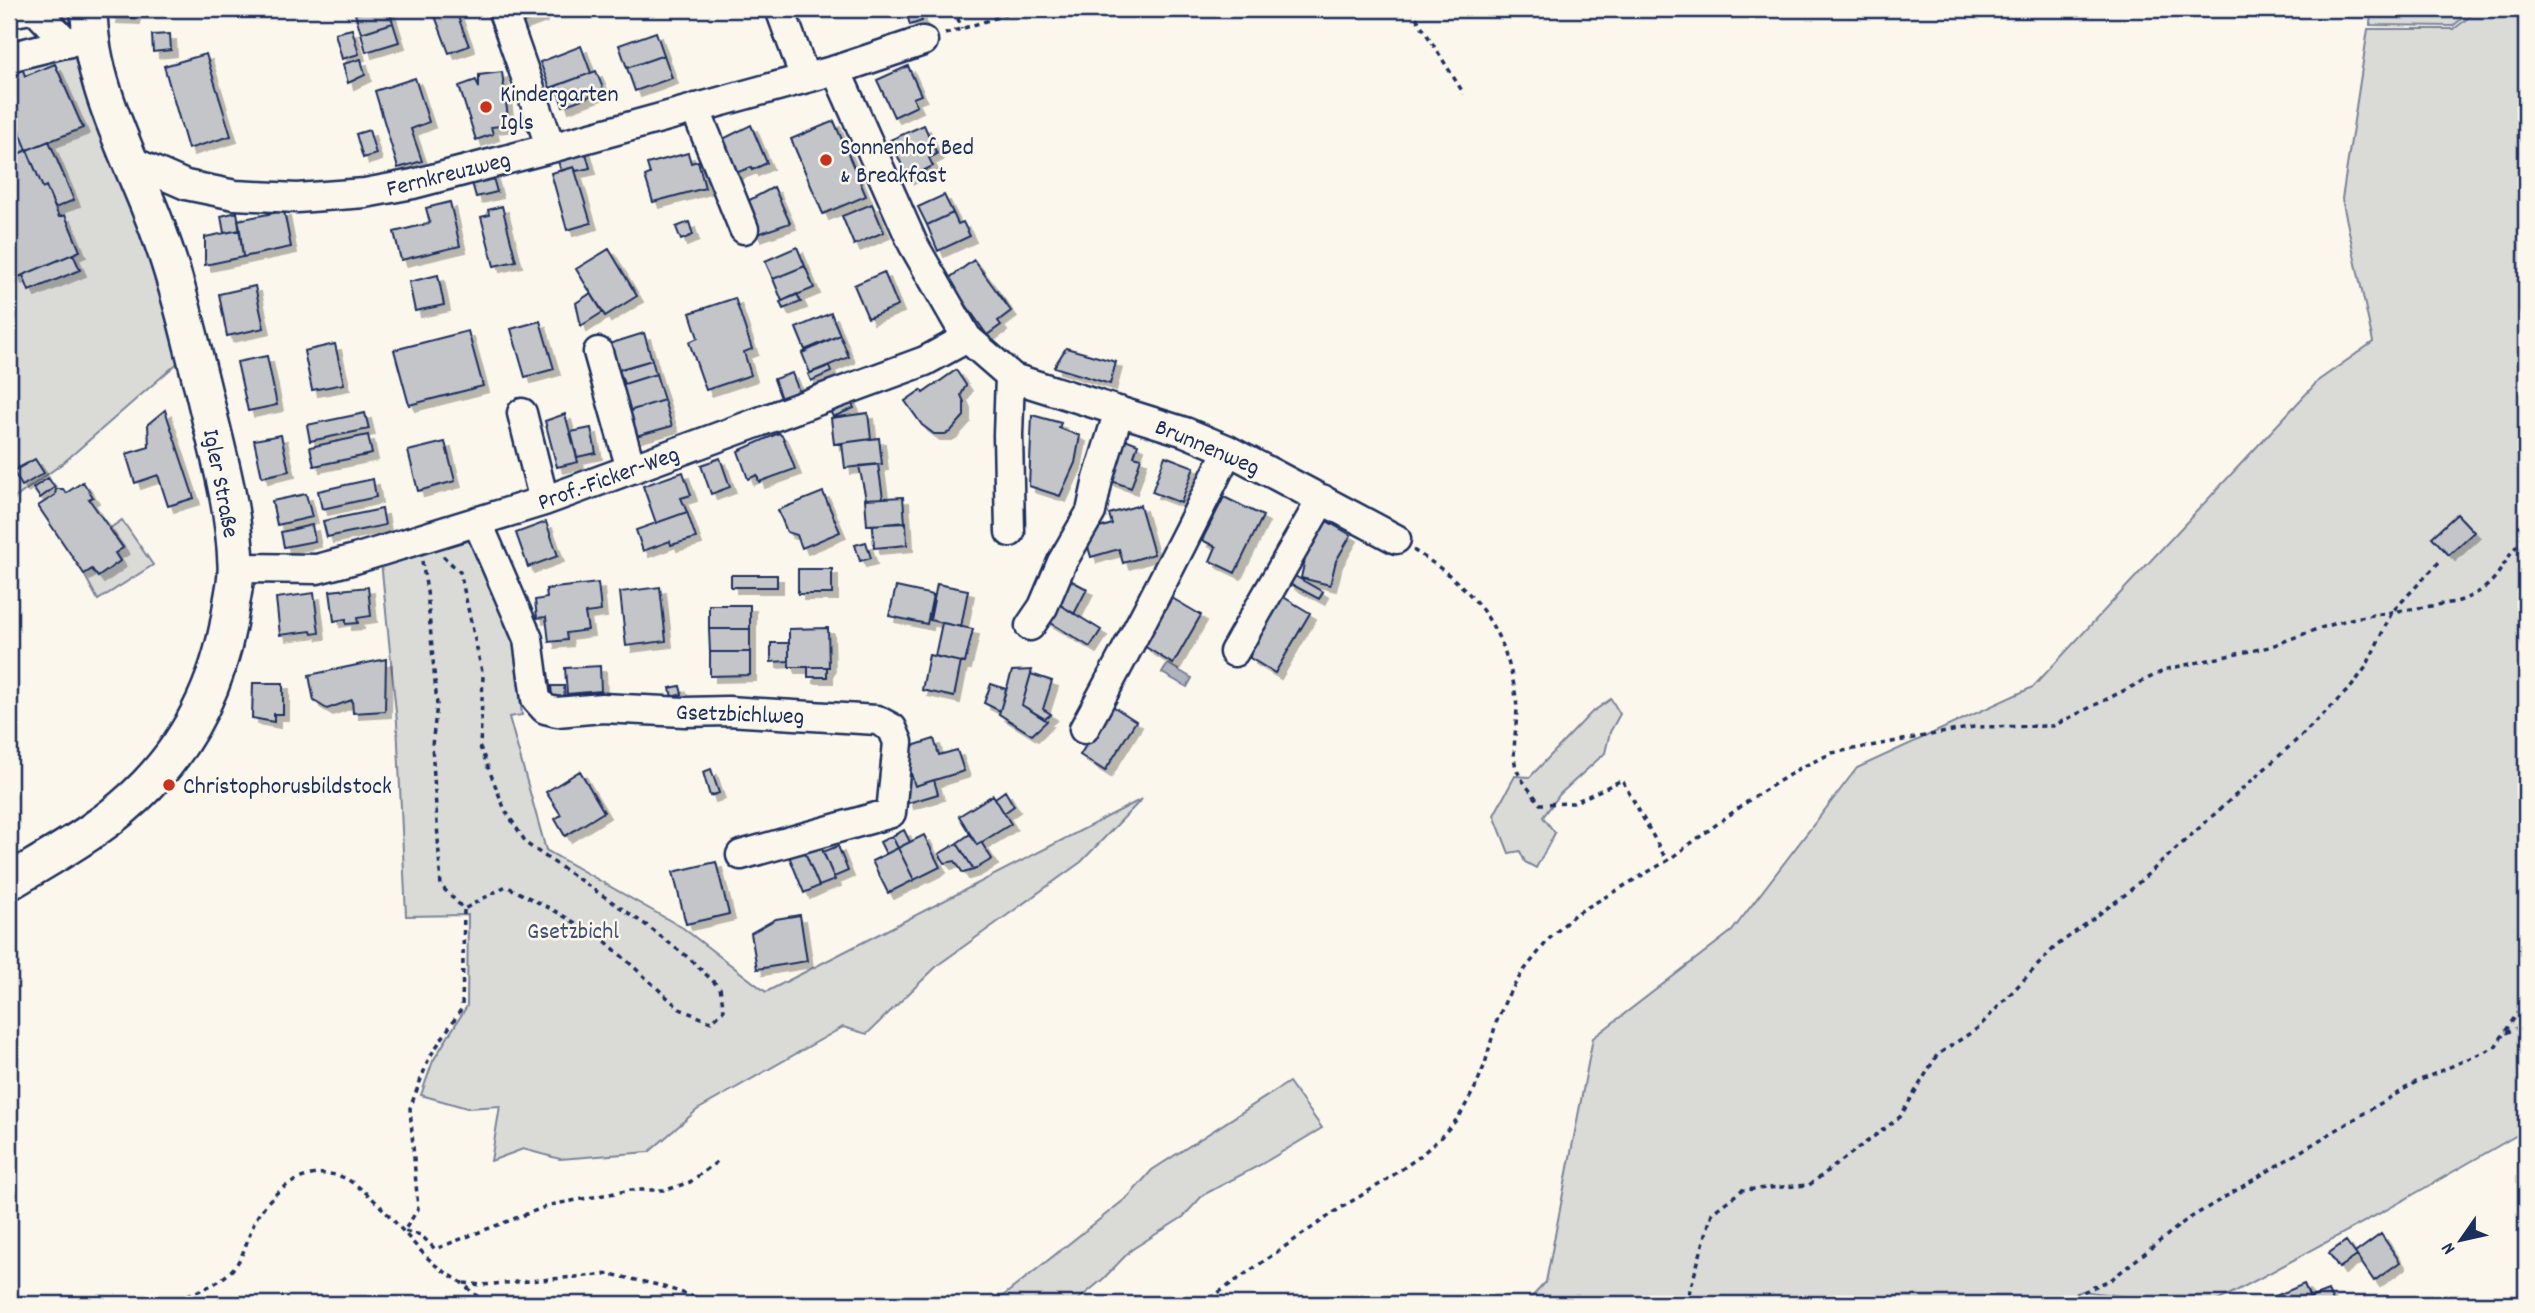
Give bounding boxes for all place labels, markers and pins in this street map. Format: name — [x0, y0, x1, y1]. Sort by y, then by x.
place label: Kindergarten Igls — [500, 79, 618, 141]
marker: Kindergarten Igls — [478, 99, 494, 115]
place label: Sonnenhof Bed & Breakfast — [840, 132, 974, 194]
marker: Sonnenhof Bed & Breakfast — [818, 152, 834, 168]
place label: Christophorusbildstock — [183, 771, 392, 805]
marker: Christophorusbildstock — [161, 777, 177, 793]

